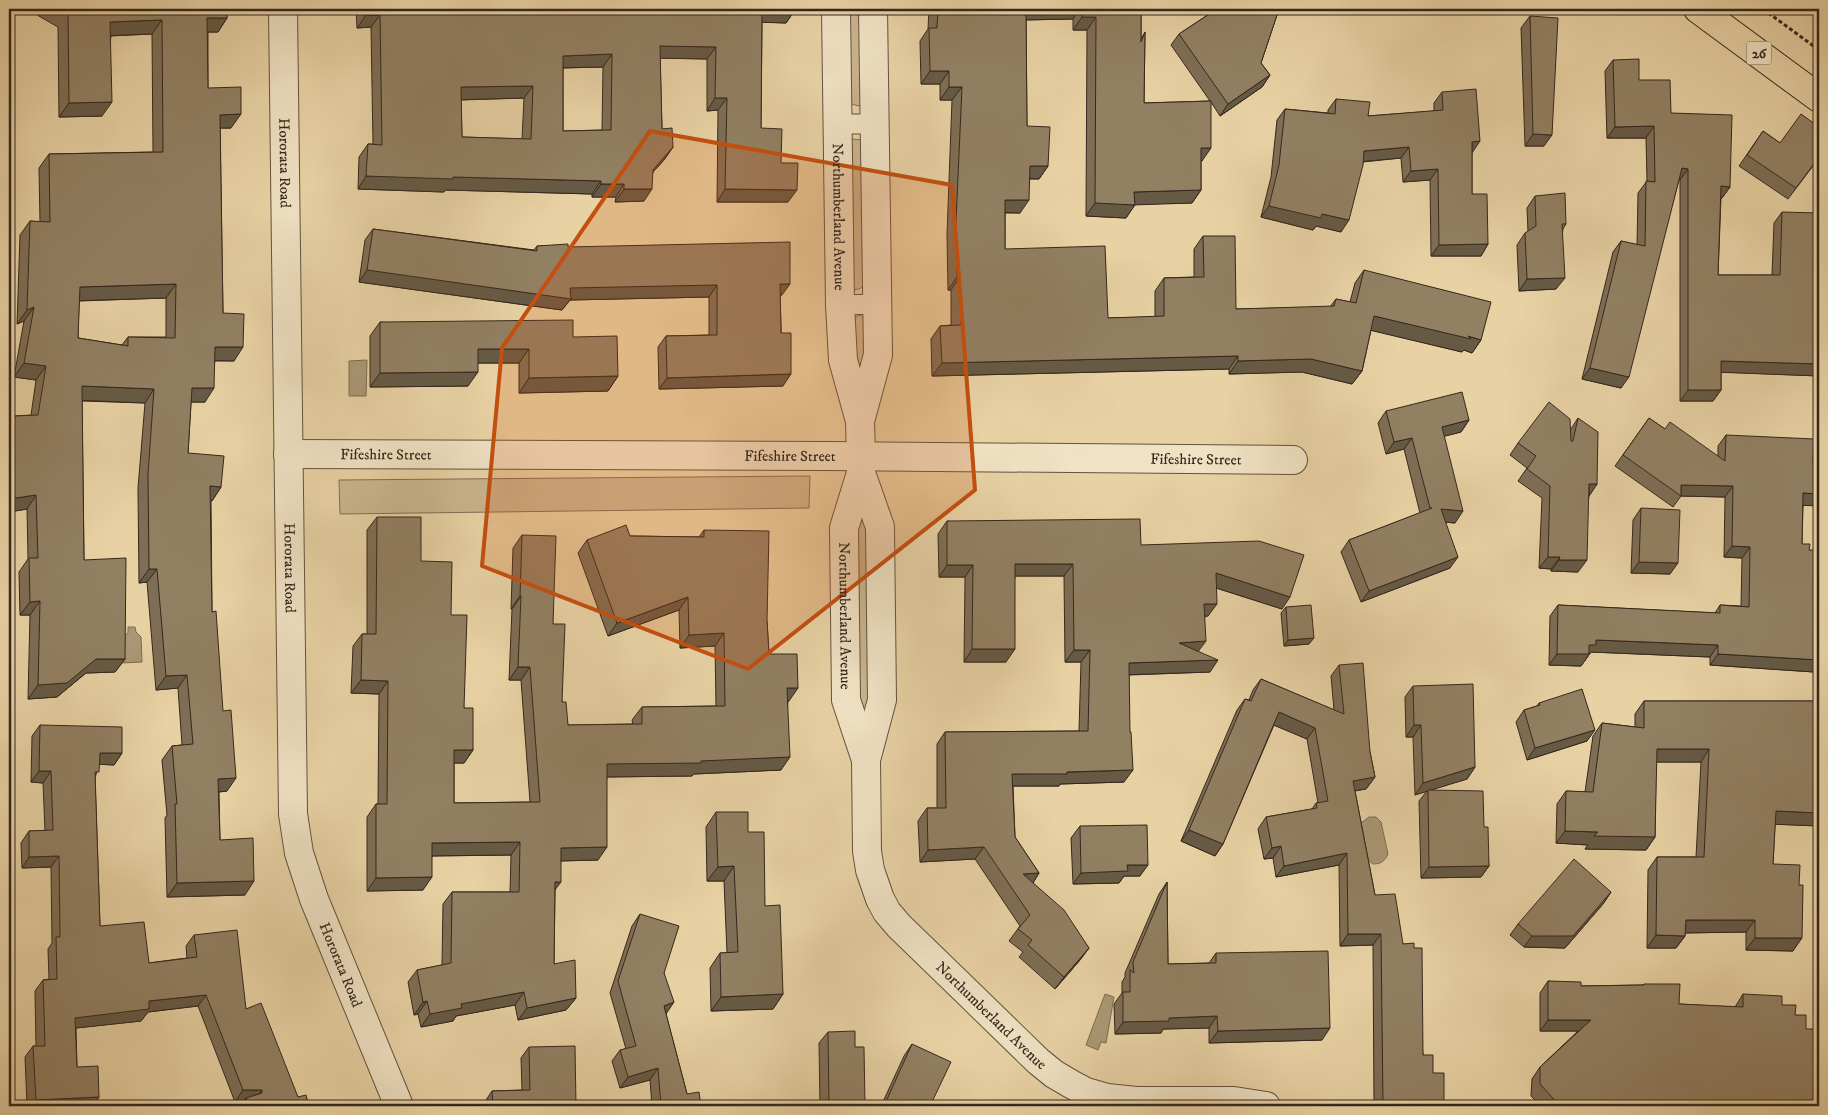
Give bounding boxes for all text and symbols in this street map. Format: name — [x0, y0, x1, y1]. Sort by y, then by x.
road number: 26 — [1746, 42, 1772, 64]
street label: Hororata Road — [274, 118, 294, 209]
street label: Northumberland Avenue — [828, 143, 849, 291]
street label: Fifeshire Street — [340, 445, 432, 465]
street label: Fifeshire Street — [744, 447, 836, 466]
street label: Fifeshire Street — [1150, 450, 1242, 470]
street label: Hororata Road — [279, 523, 300, 614]
street label: Northumberland Avenue — [834, 542, 855, 690]
street label: Hororata Road — [315, 920, 367, 1011]
street label: Northumberland Avenue — [931, 958, 1050, 1074]

